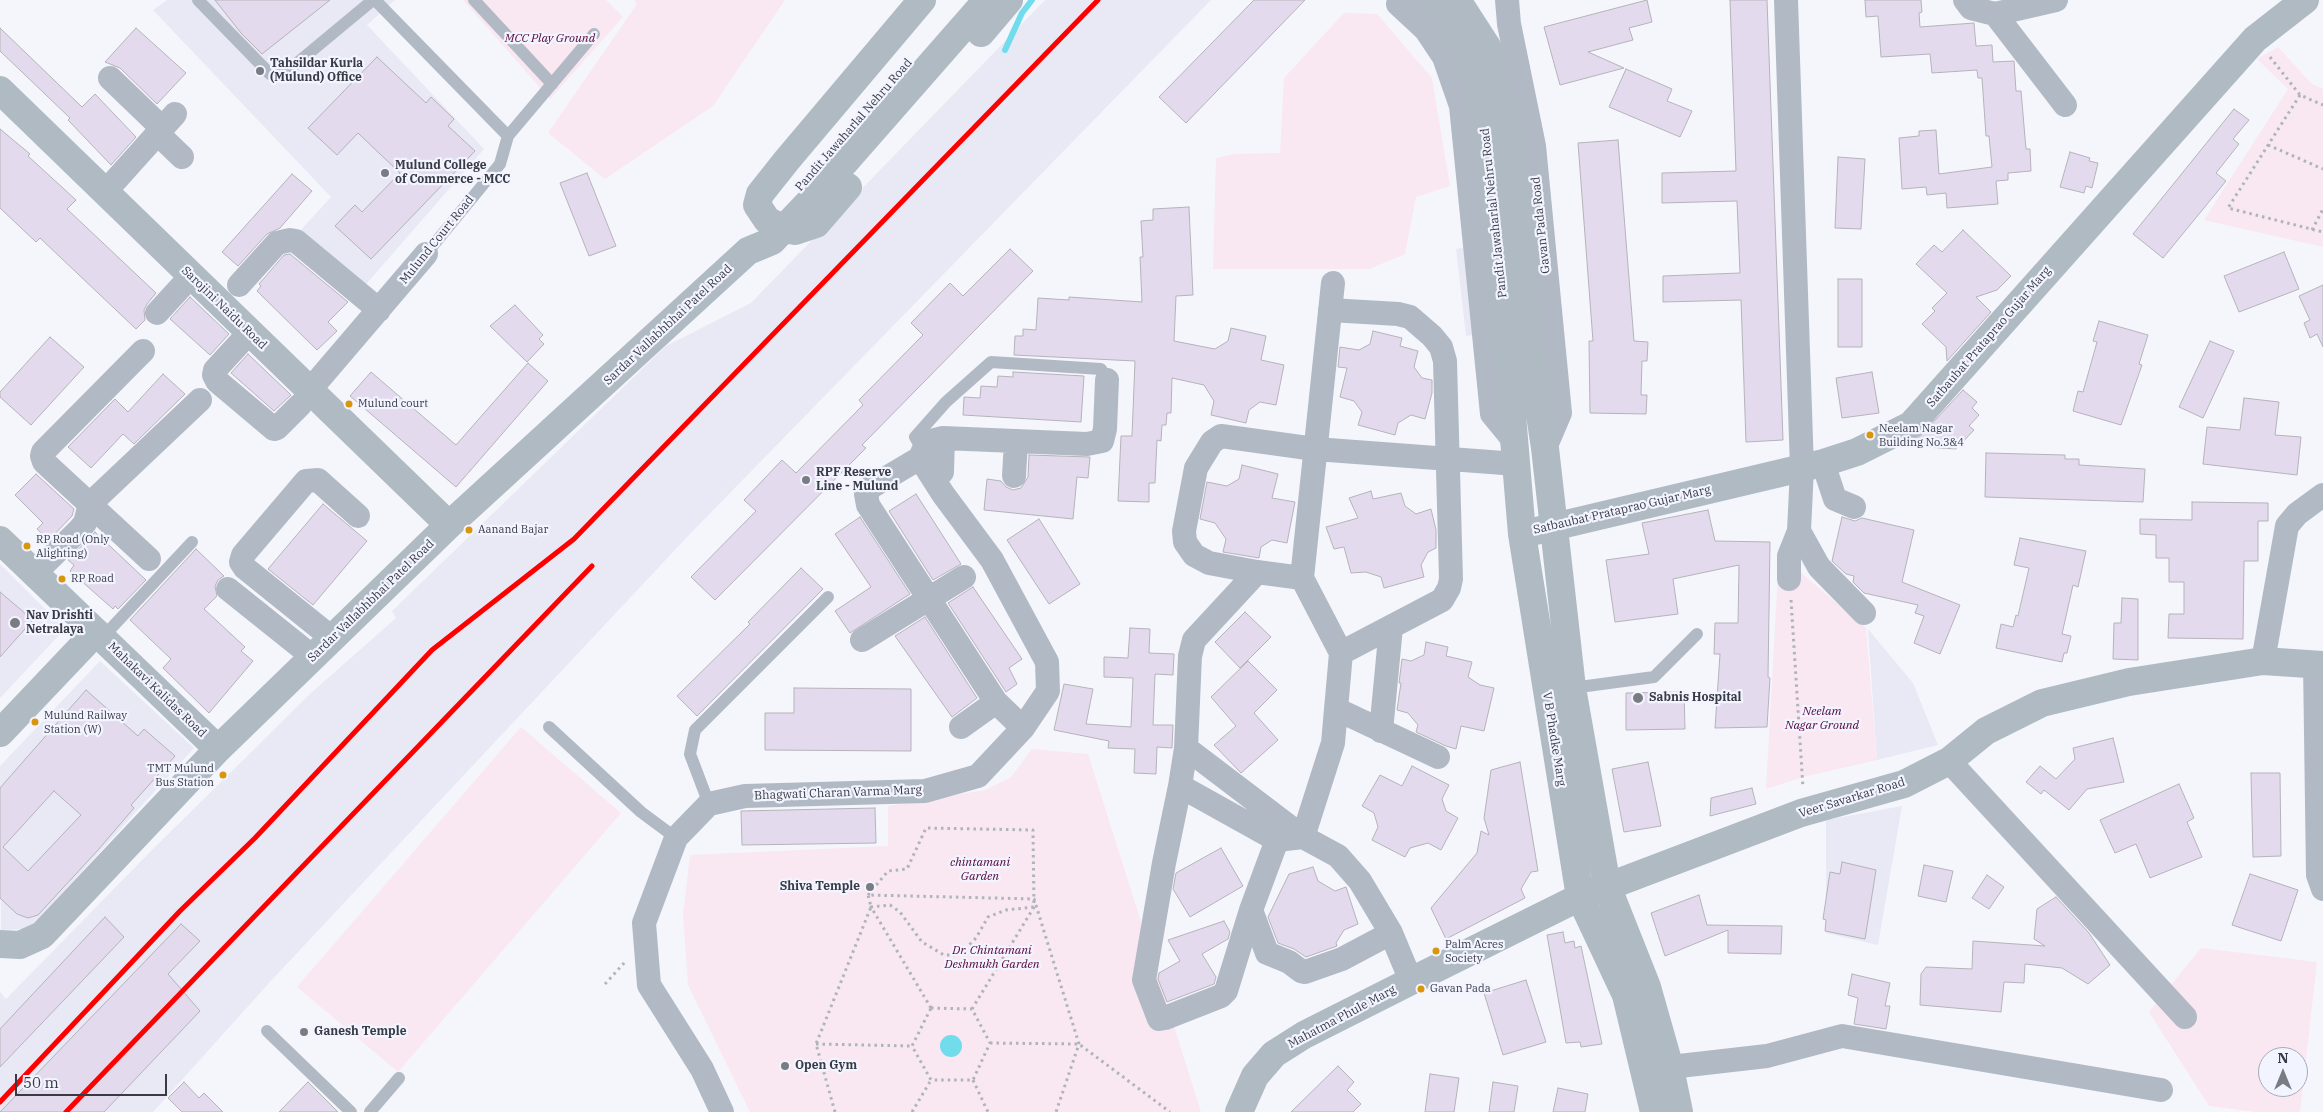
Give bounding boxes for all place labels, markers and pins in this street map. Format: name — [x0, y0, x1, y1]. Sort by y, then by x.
place label: Tahsildar Kurla (Mulund) Office — [270, 57, 363, 85]
marker: Tahsildar Kurla (Mulund) Office — [254, 65, 266, 77]
place label: Mulund College of Commerce - MCC — [395, 159, 510, 187]
marker: Mulund College of Commerce - MCC — [379, 167, 391, 179]
place label: Mulund court — [358, 397, 428, 411]
marker: Mulund court — [344, 399, 354, 409]
place label: Neelam Nagar Building No.3&4 — [1879, 422, 1964, 448]
marker: Neelam Nagar Building No.3&4 — [1865, 430, 1875, 440]
place label: RPF Reserve Line - Mulund — [816, 466, 898, 494]
marker: RPF Reserve Line - Mulund — [800, 474, 812, 486]
place label: Aanand Bajar — [478, 523, 548, 537]
marker: Aanand Bajar — [464, 525, 474, 535]
place label: RP Road (Only Alighting) — [36, 533, 109, 559]
marker: RP Road (Only Alighting) — [22, 541, 32, 551]
place label: RP Road — [71, 572, 114, 586]
marker: RP Road — [57, 574, 67, 584]
place label: Nav Drishti Netralaya — [26, 609, 93, 637]
marker: Nav Drishti Netralaya — [8, 616, 22, 630]
marker: Sabnis Hospital — [1631, 691, 1645, 705]
place label: Sabnis Hospital — [1649, 691, 1741, 705]
place label: Mulund Railway Station (W) — [44, 709, 127, 735]
marker: Mulund Railway Station (W) — [30, 717, 40, 727]
place label: TMT Mulund Bus Station — [147, 762, 214, 788]
marker: TMT Mulund Bus Station — [218, 770, 228, 780]
place label: Shiva Temple — [780, 880, 860, 894]
marker: Shiva Temple — [864, 881, 876, 893]
place label: Palm Acres Society — [1445, 938, 1503, 964]
marker: Palm Acres Society — [1431, 946, 1441, 956]
place label: Gavan Pada — [1430, 982, 1491, 996]
marker: Gavan Pada — [1416, 984, 1426, 994]
place label: Ganesh Temple — [314, 1025, 406, 1039]
marker: Ganesh Temple — [298, 1026, 310, 1038]
place label: Open Gym — [795, 1059, 857, 1073]
marker: Open Gym — [779, 1060, 791, 1072]

